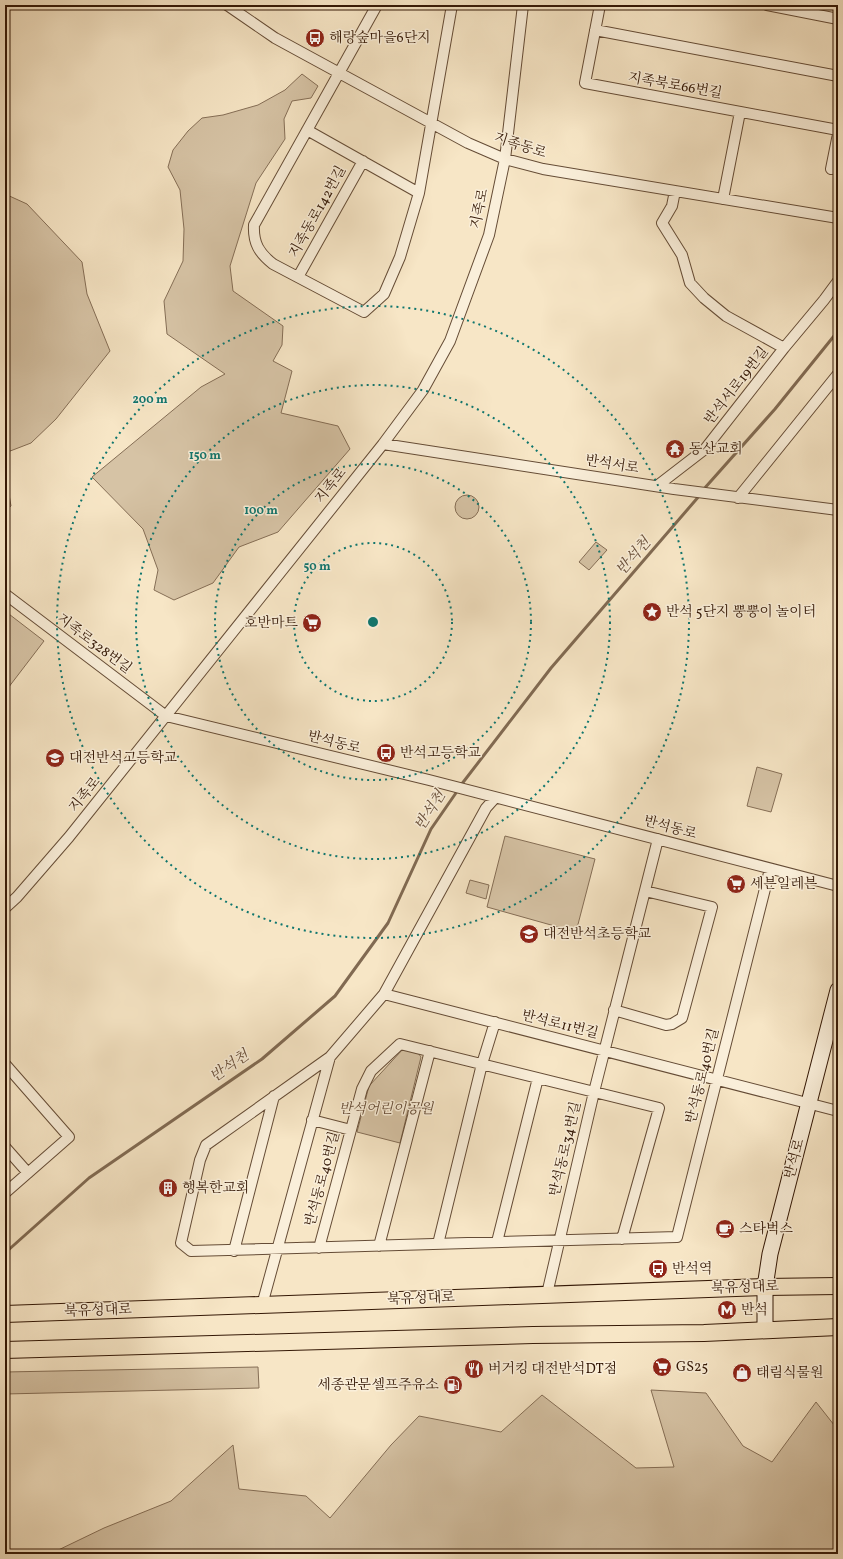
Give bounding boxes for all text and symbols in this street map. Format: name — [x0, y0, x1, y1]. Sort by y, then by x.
bus stop icon: 해랑숲마을6단지 — [304, 27, 326, 49]
place label: 해랑숲마을6단지 — [329, 29, 431, 48]
street label: 지족북로66번길 — [626, 68, 724, 104]
street label: 지족동로 — [491, 129, 549, 164]
street label: 지족동로142번길 — [285, 163, 351, 261]
street label: 지족로 — [466, 187, 494, 231]
street label: 반석서로19번길 — [701, 343, 773, 429]
text: 200 m — [132, 392, 168, 408]
temple icon: 동산교회 — [664, 438, 686, 460]
place label: 동산교회 — [689, 440, 743, 459]
text: 150 m — [189, 448, 221, 464]
street label: 반석서로 — [584, 451, 641, 479]
street label: 지족로 — [311, 464, 351, 508]
text: 100 m — [244, 503, 278, 519]
water label: 반석천 — [612, 533, 657, 580]
text: 50 m — [303, 559, 331, 575]
place icon: 반석 5단지 뿡뿡이 놀이터 — [641, 601, 663, 623]
place label: 반석 5단지 뿡뿡이 놀이터 — [666, 603, 816, 622]
street label: 지족로328번길 — [53, 610, 135, 678]
supermarket icon: 호반마트 — [301, 612, 323, 634]
place label: 호반마트 — [244, 614, 298, 633]
centre of rings — [366, 615, 380, 629]
street label: 반석동로 — [305, 727, 363, 759]
bus stop icon: 반석고등학교 — [375, 742, 397, 764]
place label: 반석고등학교 — [400, 744, 482, 763]
school or university icon: 대전반석고등학교 — [44, 747, 66, 769]
place label: 대전반석고등학교 — [69, 749, 178, 768]
street label: 지족로 — [65, 773, 105, 817]
water label: 반석천 — [411, 786, 452, 835]
street label: 반석동로 — [641, 812, 699, 844]
supermarket icon: 세븐일레븐 — [725, 873, 747, 895]
place label: 세븐일레븐 — [750, 875, 818, 894]
school or university icon: 대전반석초등학교 — [518, 923, 540, 945]
place label: 대전반석초등학교 — [543, 925, 652, 944]
street label: 반석로11번길 — [520, 1006, 600, 1044]
street label: 반석동로40번길 — [682, 1026, 724, 1126]
water label: 반석천 — [206, 1045, 255, 1088]
park label: 반석어린이공원 — [339, 1100, 435, 1119]
street label: 반석동로34번길 — [546, 1100, 586, 1198]
street label: 반석동로40번길 — [301, 1129, 345, 1229]
street label: 반석로 — [781, 1136, 810, 1181]
building icon: 행복한교회 — [157, 1177, 179, 1199]
place label: 행복한교회 — [182, 1179, 250, 1198]
cafe icon: 스타벅스 — [714, 1218, 736, 1240]
place label: 스타벅스 — [739, 1220, 794, 1239]
bus stop icon: 반석역 — [647, 1258, 669, 1280]
place label: 반석역 — [672, 1260, 713, 1279]
street label: 북유성대로 — [711, 1277, 780, 1299]
street label: 북유성대로 — [387, 1288, 456, 1310]
metro station icon: 반석 — [716, 1299, 738, 1321]
street label: 북유성대로 — [64, 1300, 133, 1322]
place label: 반석 — [741, 1301, 768, 1320]
supermarket icon: GS25 — [651, 1356, 673, 1378]
restaurant icon: 버거킹 대전반석DT점 — [463, 1358, 485, 1380]
place label: GS25 — [676, 1358, 708, 1377]
place label: 버거킹 대전반석DT점 — [488, 1360, 617, 1379]
shop icon: 태림식물원 — [731, 1362, 753, 1384]
place label: 태림식물원 — [756, 1364, 824, 1383]
fuel station icon: 세종관문셀프주유소 — [442, 1374, 464, 1396]
place label: 세종관문셀프주유소 — [317, 1376, 439, 1395]

